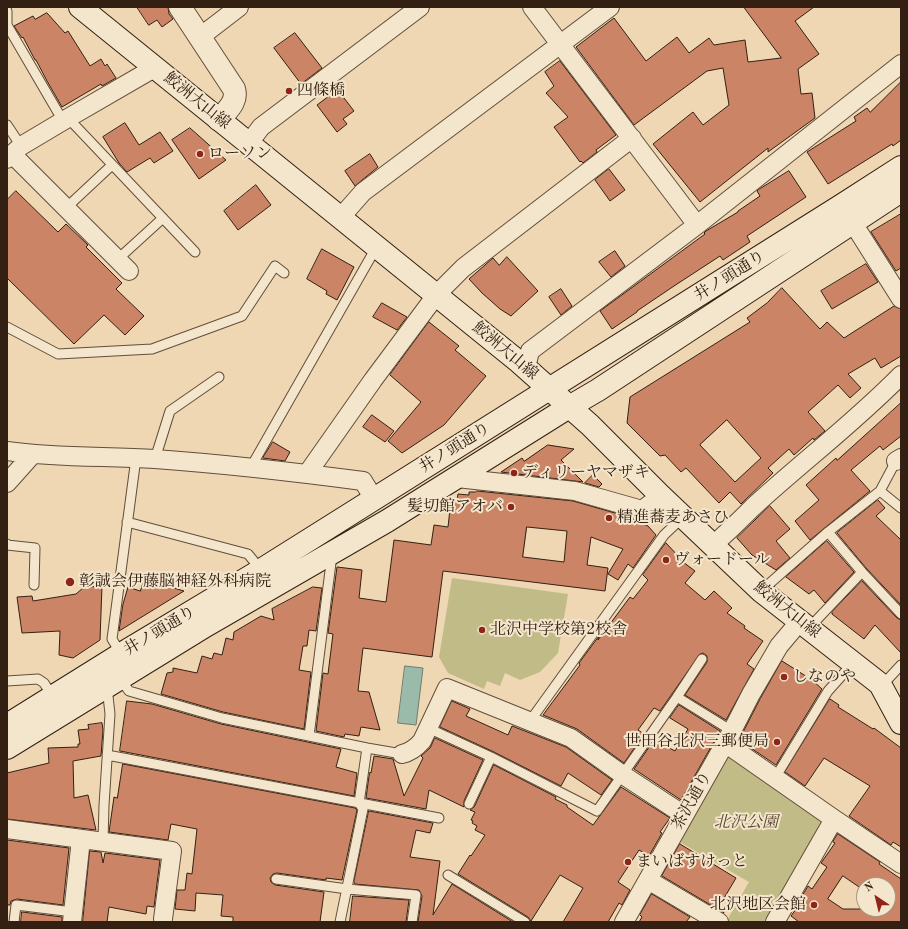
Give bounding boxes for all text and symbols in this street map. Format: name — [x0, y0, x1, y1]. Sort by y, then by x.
street label: 鮫洲大山線 — [160, 68, 234, 134]
place label: 四條橋 — [297, 81, 345, 101]
marker: 四條橋 — [284, 86, 294, 96]
place label: ローソン — [208, 144, 272, 164]
marker: ローソン — [195, 149, 205, 159]
street label: 井ノ頭通り — [691, 247, 769, 305]
street label: 鮫洲大山線 — [468, 318, 542, 384]
street label: 井ノ頭通り — [416, 419, 494, 477]
place label: ディリーヤマザキ — [522, 463, 650, 483]
marker: ディリーヤマザキ — [509, 468, 519, 478]
place label: 髪切館アオバ — [407, 497, 503, 517]
marker: 髪切館アオバ — [506, 502, 516, 512]
place label: 精進蕎麦あさひ — [617, 508, 729, 528]
marker: 精進蕎麦あさひ — [604, 513, 614, 523]
place label: ヴォードール — [674, 550, 770, 570]
marker: ヴォードール — [661, 555, 671, 565]
place label: 彰誠会伊藤脳神経外科病院 — [79, 572, 271, 592]
marker: 彰誠会伊藤脳神経外科病院 — [64, 576, 76, 588]
street label: 鮫洲大山線 — [750, 577, 824, 643]
street label: 井ノ頭通り — [121, 602, 199, 660]
place label: 北沢中学校第2校舎 — [490, 620, 627, 640]
marker: 北沢中学校第2校舎 — [477, 625, 487, 635]
place label: しなのや — [792, 667, 856, 687]
marker: しなのや — [779, 672, 789, 682]
place label: 世田谷北沢三郵便局 — [625, 732, 769, 752]
marker: 世田谷北沢三郵便局 — [772, 737, 782, 747]
street label: 茶沢通り — [668, 768, 716, 834]
park label: 北沢公園 — [714, 813, 778, 833]
place label: まいばすけっと — [636, 852, 748, 872]
marker: まいばすけっと — [623, 857, 633, 867]
north arrow — [856, 877, 896, 917]
text: N — [863, 881, 876, 894]
place label: 北沢地区会館 — [710, 895, 806, 915]
marker: 北沢地区会館 — [809, 900, 819, 910]

